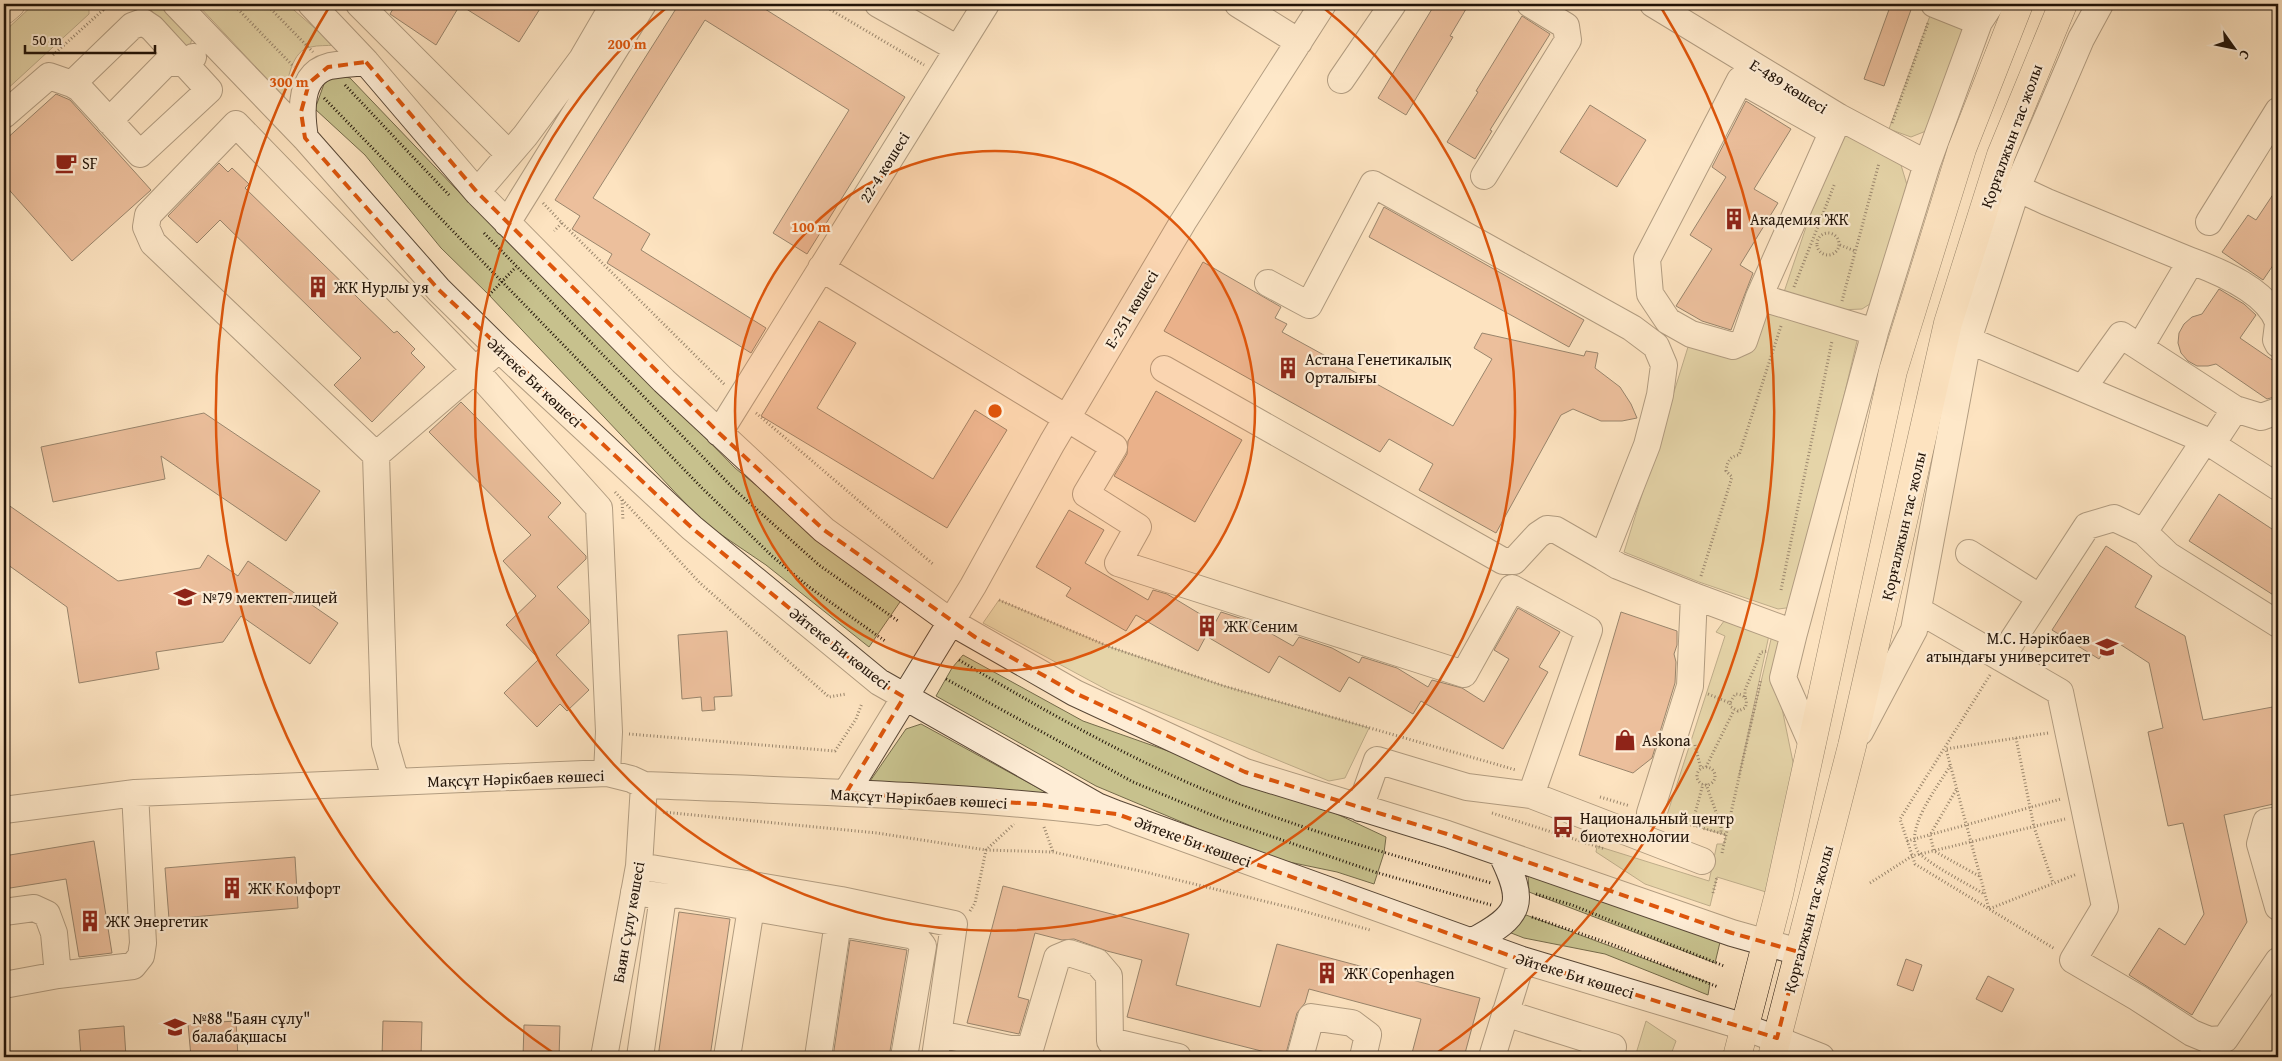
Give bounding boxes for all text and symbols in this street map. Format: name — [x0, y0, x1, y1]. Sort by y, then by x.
scale bar — [25, 22, 155, 54]
north arrow — [2210, 22, 2260, 72]
text: 50 m — [32, 29, 63, 50]
text: 200 m — [607, 33, 647, 54]
text: С — [2234, 46, 2255, 64]
street label: Е-489 көшесі — [1745, 53, 1833, 120]
street label: Қорғалжын тас жолы — [1974, 61, 2048, 211]
text: 300 m — [269, 71, 309, 92]
street label: 22-4 көшесі — [853, 126, 916, 207]
cafe icon: SF — [53, 150, 79, 176]
place label: SF — [82, 151, 98, 175]
building icon: Академия ЖК — [1721, 206, 1747, 232]
place label: Академия ЖК — [1750, 207, 1849, 231]
text: 100 m — [791, 216, 831, 237]
street label: Е-251 көшесі — [1098, 265, 1164, 353]
building icon: ЖК Нурлы уя — [305, 274, 331, 300]
place label: ЖК Нурлы уя — [333, 275, 429, 299]
street label: Әйтеке Би көшесі — [482, 331, 588, 433]
place label: Астана Генетикалық Орталығы — [1305, 347, 1452, 389]
building icon: Астана Генетикалық Орталығы — [1275, 355, 1301, 381]
centre of rings — [986, 402, 1004, 420]
street label: Қорғалжын тас жолы — [1874, 449, 1932, 603]
school or university icon: №79 мектеп-лицей — [172, 584, 198, 610]
place label: №79 мектеп-лицей — [202, 585, 338, 609]
street label: Әйтеке Би көшесі — [784, 601, 896, 696]
building icon: ЖК Сеним — [1194, 613, 1220, 639]
place label: ЖК Сеним — [1223, 614, 1298, 638]
place label: М.С. Нәрікбаев атындағы университет — [1926, 626, 2090, 668]
school or university icon: М.С. Нәрікбаев атындағы университет — [2094, 634, 2120, 660]
shop icon: Askona — [1612, 727, 1638, 753]
place label: Askona — [1642, 728, 1691, 752]
street label: Мақсұт Нәрікбаев көшесі — [427, 763, 606, 793]
street label: Мақсұт Нәрікбаев көшесі — [830, 781, 1009, 815]
place label: Национальный центр биотехнологии — [1580, 806, 1734, 848]
street label: Әйтеке Би көшесі — [1131, 809, 1255, 873]
bus stop icon: Национальный центр биотехнологии — [1550, 814, 1576, 840]
street label: Қорғалжын тас жолы — [1777, 843, 1839, 995]
street label: Баян Сұлу көшесі — [606, 859, 651, 985]
building icon: ЖК Комфорт — [219, 875, 245, 901]
place label: ЖК Комфорт — [247, 876, 341, 900]
building icon: ЖК Энергетик — [77, 908, 103, 934]
place label: ЖК Энергетик — [105, 909, 209, 933]
street label: Әйтеке Би көшесі — [1513, 946, 1638, 1005]
building icon: ЖК Copenhagen — [1314, 960, 1340, 986]
place label: ЖК Copenhagen — [1343, 961, 1455, 985]
place label: №88 "Баян сұлу" балабақшасы — [192, 1006, 310, 1048]
school or university icon: №88 "Баян сұлу" балабақшасы — [162, 1014, 188, 1040]

